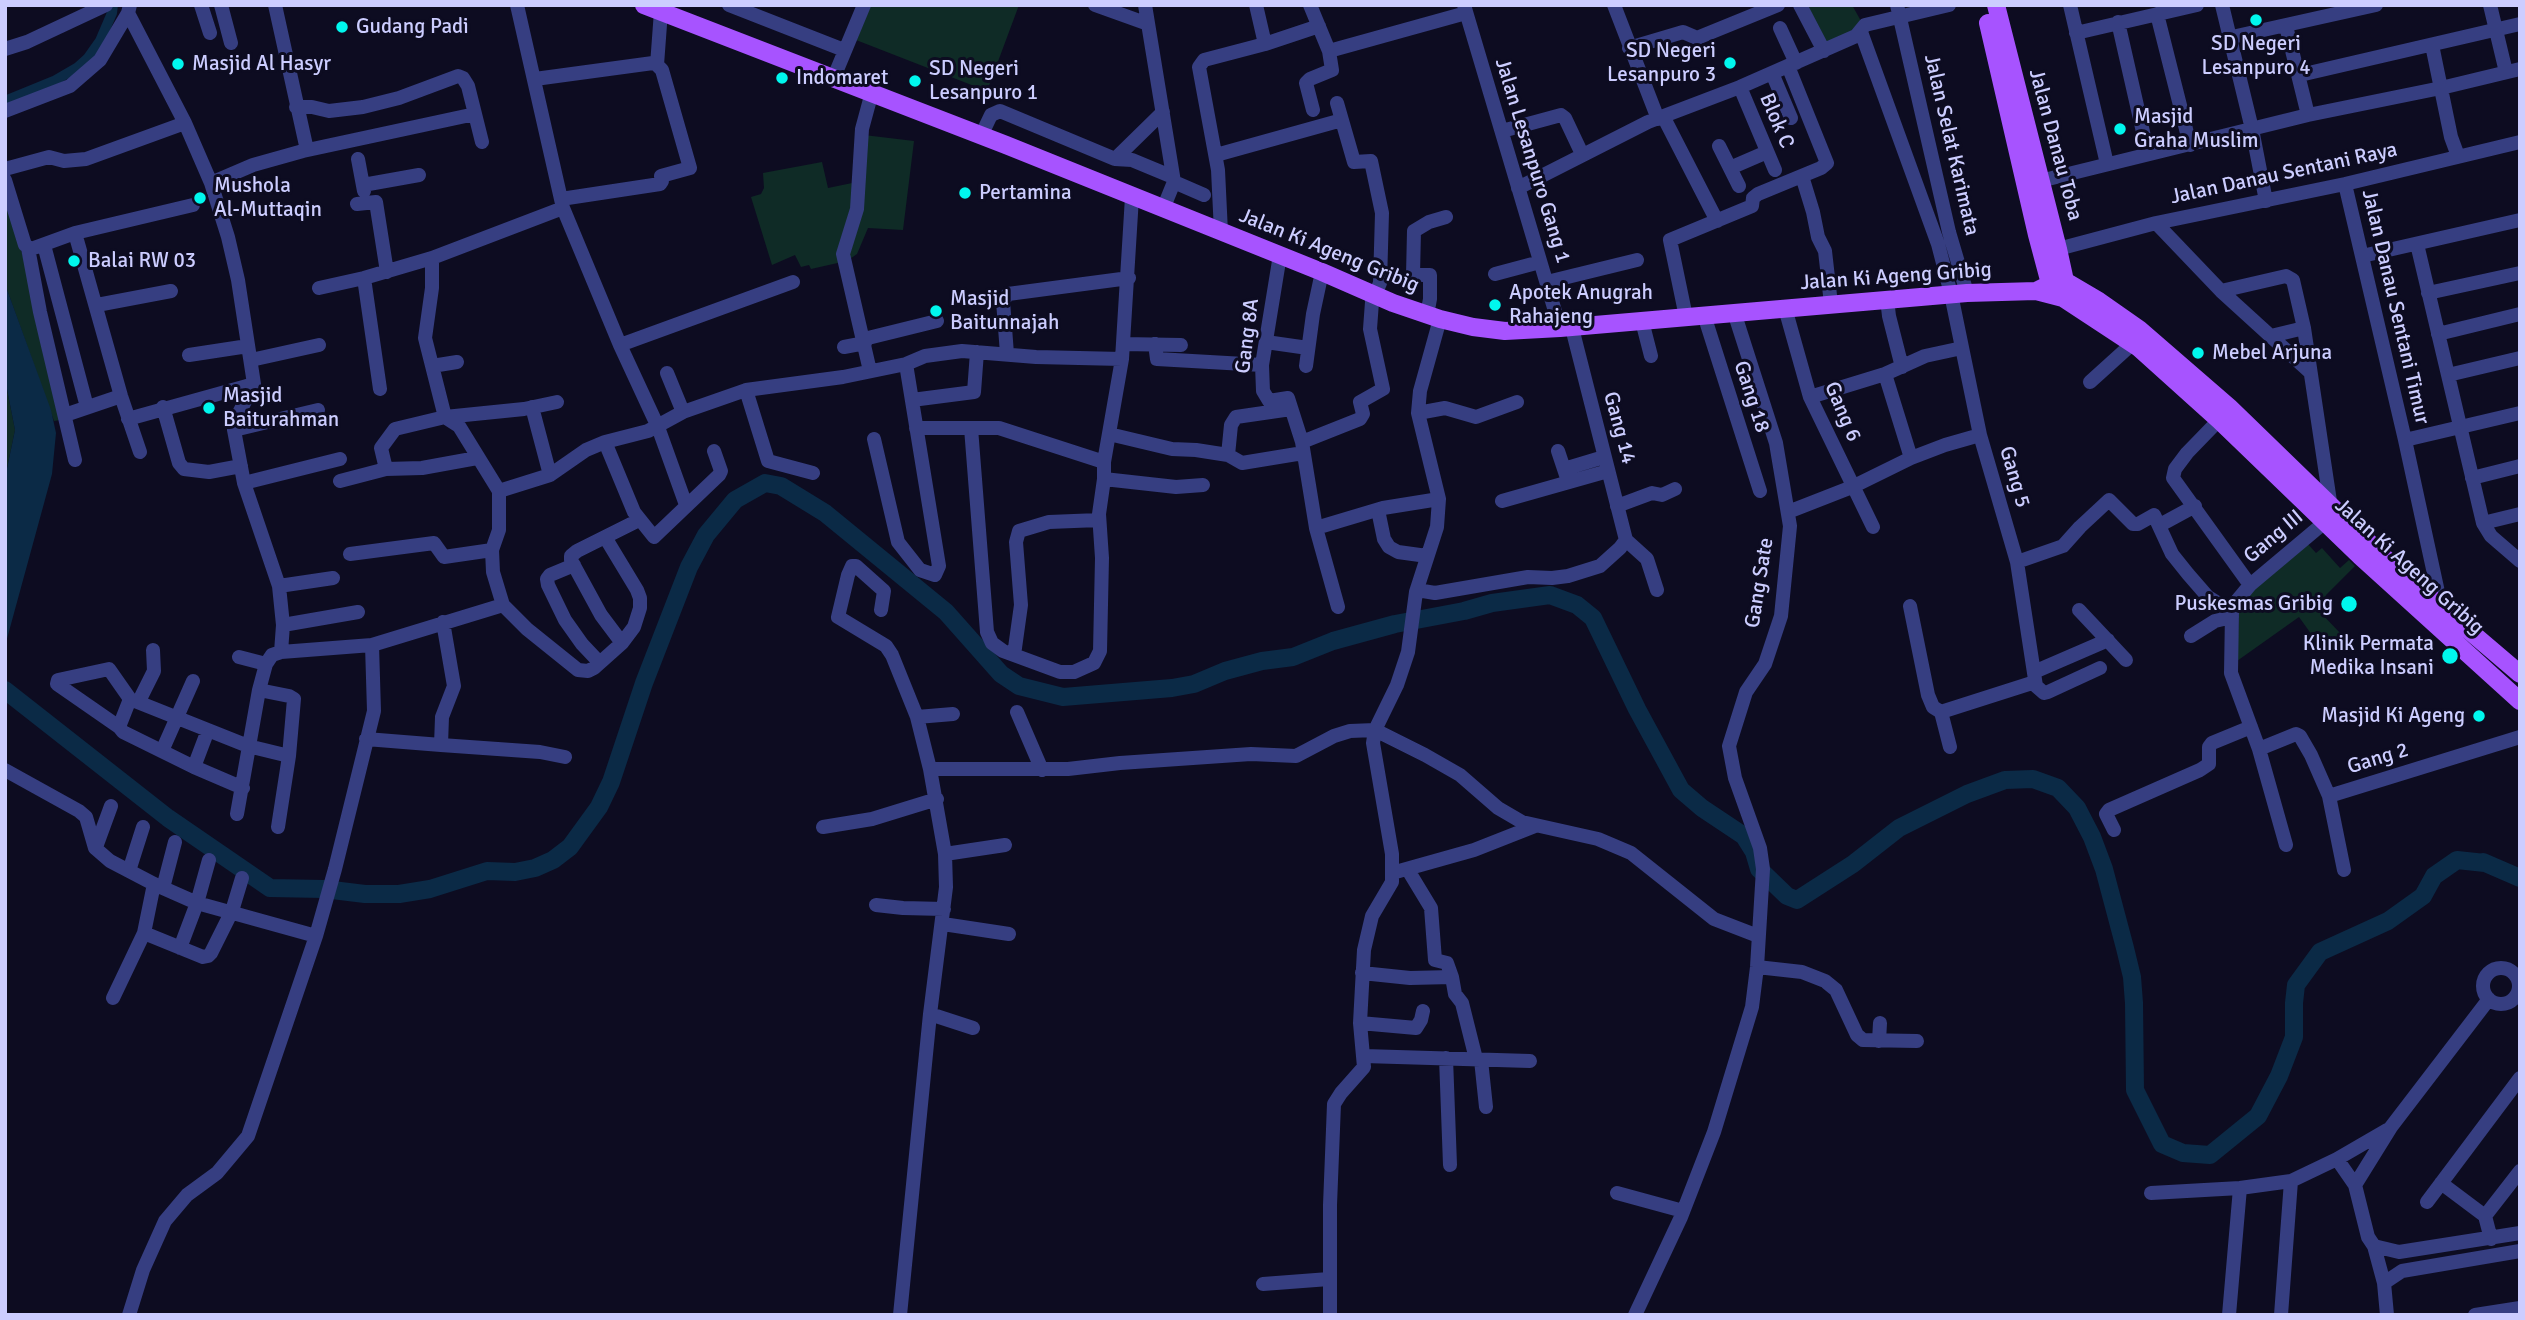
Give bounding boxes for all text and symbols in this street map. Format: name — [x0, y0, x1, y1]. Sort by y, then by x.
marker: SD Negeri Lesanpuro 4 — [2248, 12, 2264, 28]
place label: Gudang Padi — [356, 14, 469, 40]
marker: Gudang Padi — [334, 19, 350, 35]
place label: SD Negeri Lesanpuro 4 — [2201, 31, 2311, 81]
place label: SD Negeri Lesanpuro 3 — [1607, 38, 1716, 88]
place label: Masjid Al Hasyr — [192, 51, 331, 77]
street label: Jalan Selat Karimata — [1918, 52, 1984, 238]
marker: SD Negeri Lesanpuro 3 — [1722, 55, 1738, 71]
marker: Masjid Al Hasyr — [170, 56, 186, 72]
place label: SD Negeri Lesanpuro 1 — [929, 56, 1038, 106]
street label: Jalan Lesanpuro Gang 1 — [1489, 56, 1575, 266]
place label: Indomaret — [796, 65, 888, 91]
street label: Jalan Danau Toba — [2023, 66, 2087, 224]
marker: Indomaret — [774, 70, 790, 86]
marker: SD Negeri Lesanpuro 1 — [907, 73, 923, 89]
street label: Blok C — [1753, 90, 1799, 152]
place label: Masjid Graha Muslim — [2134, 104, 2259, 154]
marker: Masjid Graha Muslim — [2112, 121, 2128, 137]
street label: Jalan Danau Sentani Raya — [2168, 138, 2400, 210]
place label: Mushola Al-Muttaqin — [214, 173, 322, 223]
place label: Pertamina — [979, 180, 1072, 206]
marker: Pertamina — [957, 185, 973, 201]
street label: Jalan Danau Sentani Timur — [2356, 187, 2434, 427]
marker: Mushola Al-Muttaqin — [192, 190, 208, 206]
street label: Jalan Ki Ageng Gribig — [1235, 203, 1423, 299]
place label: Balai RW 03 — [88, 248, 196, 274]
marker: Balai RW 03 — [66, 253, 82, 269]
street label: Jalan Ki Ageng Gribig — [1799, 258, 1993, 296]
place label: Apotek Anugrah Rahajeng — [1509, 280, 1653, 330]
place label: Masjid Baitunnajah — [950, 286, 1059, 336]
street label: Gang 8A — [1231, 297, 1265, 375]
marker: Apotek Anugrah Rahajeng — [1487, 297, 1503, 313]
marker: Masjid Baitunnajah — [928, 303, 944, 319]
place label: Mebel Arjuna — [2212, 340, 2332, 366]
marker: Mebel Arjuna — [2190, 345, 2206, 361]
street label: Gang 18 — [1728, 358, 1774, 436]
street label: Gang 6 — [1818, 378, 1866, 446]
place label: Masjid Baiturahman — [223, 383, 339, 433]
street label: Gang 14 — [1597, 389, 1641, 467]
marker: Masjid Baiturahman — [201, 400, 217, 416]
street label: Gang 5 — [1993, 443, 2035, 511]
street label: Jalan Ki Ageng Gribig — [2329, 493, 2489, 641]
street label: Gang III — [2239, 505, 2309, 569]
street label: Gang Sate — [1740, 536, 1780, 630]
place label: Puskesmas Gribig — [2175, 591, 2333, 617]
marker: Puskesmas Gribig — [2339, 594, 2359, 614]
place label: Klinik Permata Medika Insani — [2303, 631, 2434, 681]
marker: Klinik Permata Medika Insani — [2440, 646, 2460, 666]
place label: Masjid Ki Ageng — [2321, 703, 2465, 729]
marker: Masjid Ki Ageng — [2471, 708, 2487, 724]
street label: Gang 2 — [2344, 738, 2412, 780]

